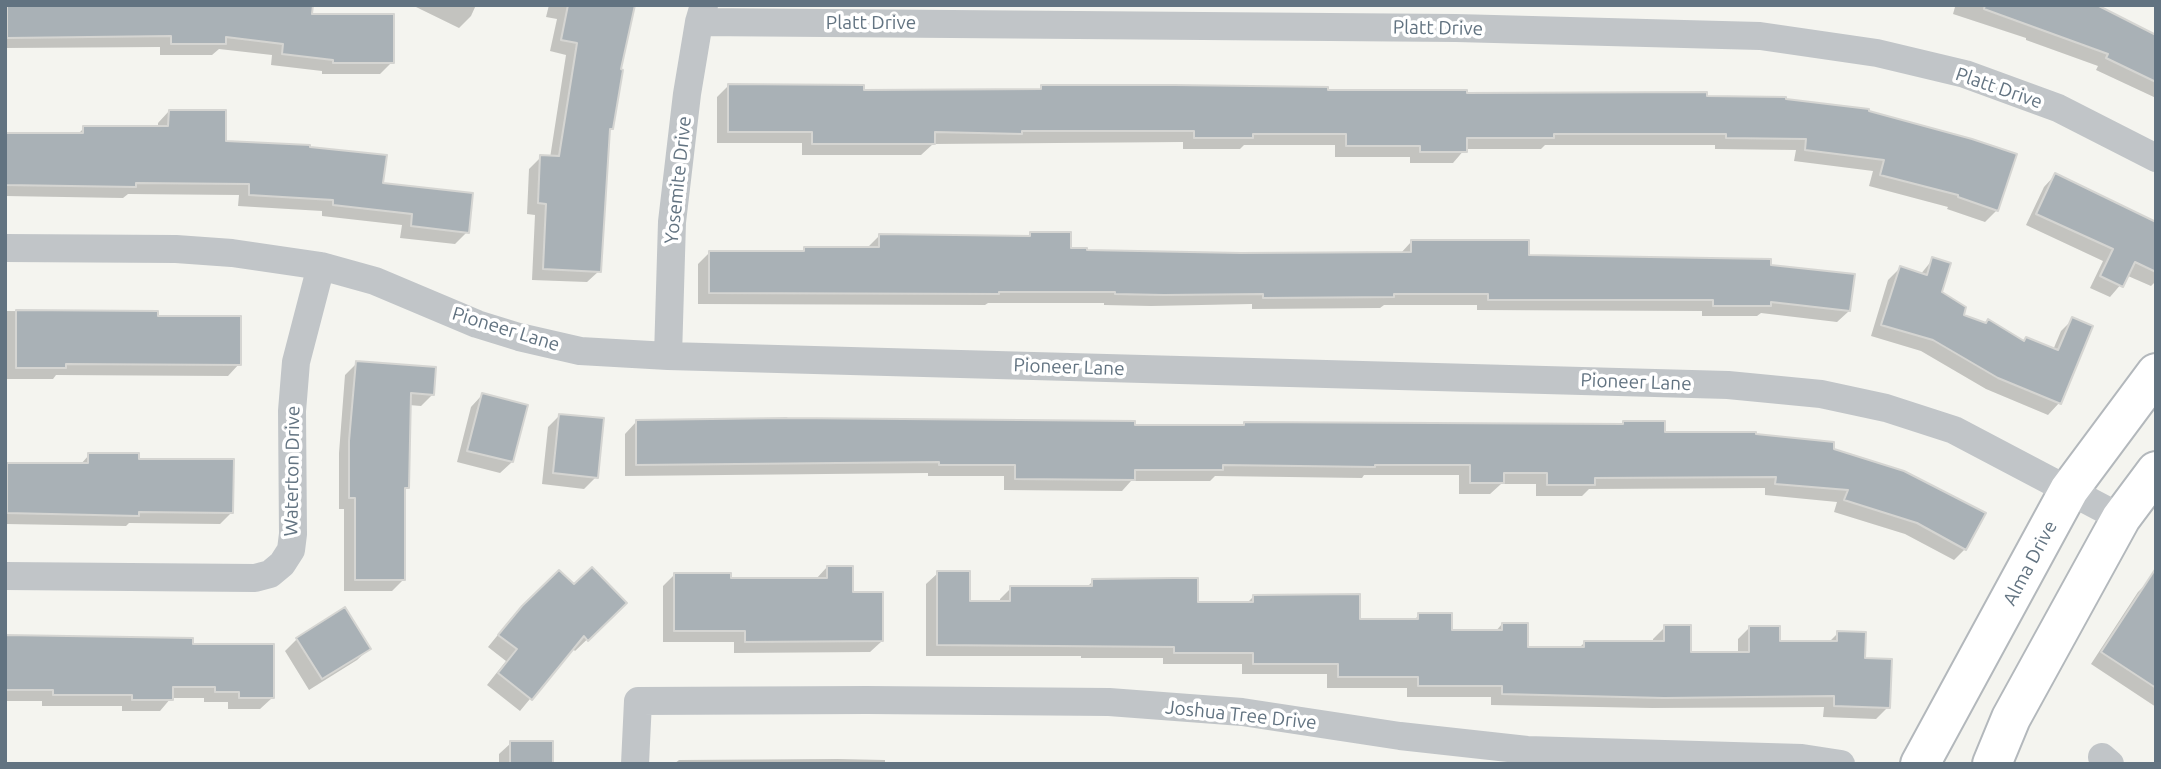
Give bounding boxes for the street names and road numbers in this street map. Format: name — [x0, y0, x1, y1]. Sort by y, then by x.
street label: Platt Drive — [826, 12, 916, 34]
street label: Platt Drive — [1393, 16, 1483, 40]
street label: Platt Drive — [1953, 63, 2045, 113]
street label: Yosemite Drive — [660, 115, 696, 245]
street label: Pioneer Lane — [449, 302, 563, 356]
street label: Pioneer Lane — [1013, 354, 1125, 380]
street label: Pioneer Lane — [1580, 369, 1692, 395]
street label: Waterton Drive — [279, 405, 305, 537]
street label: Alma Drive — [1998, 517, 2062, 609]
street label: Joshua Tree Drive — [1164, 696, 1318, 734]

